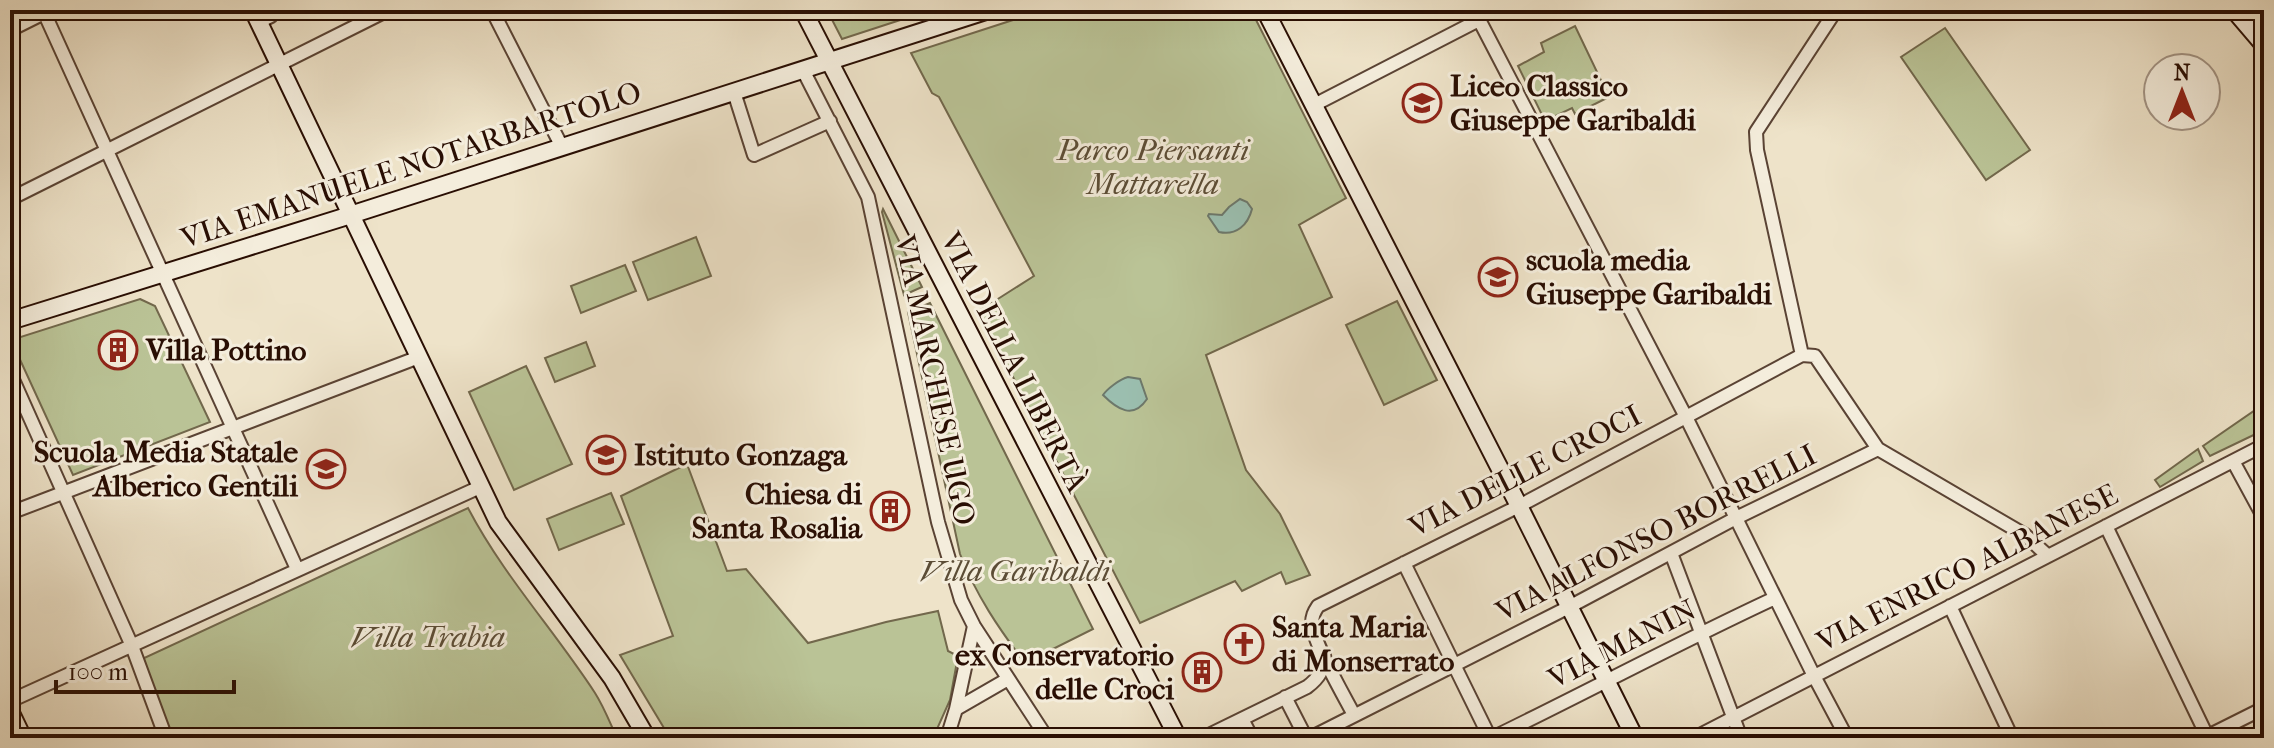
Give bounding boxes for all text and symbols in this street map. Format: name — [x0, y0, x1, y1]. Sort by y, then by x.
north arrow — [2142, 52, 2222, 132]
text: N — [2174, 60, 2191, 86]
place label: Liceo Classico Giuseppe Garibaldi — [1450, 69, 1696, 138]
street label: VIA EMANUELE NOTARBARTOLO — [176, 74, 646, 257]
school or university icon: Liceo Classico Giuseppe Garibaldi — [1401, 82, 1443, 124]
park label: Parco Piersanti Mattarella — [1055, 133, 1251, 202]
street label: VIA DELLA LIBERTÀ — [932, 225, 1095, 499]
street label: VIA MARCHESE UGO — [886, 231, 982, 528]
place label: scuola media Giuseppe Garibaldi — [1526, 243, 1772, 312]
school or university icon: scuola media Giuseppe Garibaldi — [1477, 256, 1519, 298]
building icon: Villa Pottino — [97, 329, 139, 371]
place label: Villa Pottino — [145, 333, 307, 368]
street label: VIA DELLE CROCI — [1403, 398, 1647, 546]
school or university icon: Istituto Gonzaga — [585, 434, 627, 476]
place label: Scuola Media Statale Alberico Gentili — [34, 435, 298, 504]
street label: VIA ALFONSO BORRELLI — [1489, 437, 1822, 630]
place label: Istituto Gonzaga — [634, 438, 848, 473]
school or university icon: Scuola Media Statale Alberico Gentili — [305, 448, 347, 490]
place label: Chiesa di Santa Rosalia — [692, 477, 863, 546]
street label: VIA ENRICO ALBANESE — [1810, 477, 2124, 660]
building icon: Chiesa di Santa Rosalia — [869, 490, 911, 532]
park label: Villa Garibaldi — [920, 554, 1112, 589]
street label: VIA MANIN — [1542, 592, 1702, 697]
place label: Santa Maria di Monserrato — [1272, 610, 1454, 679]
park label: Villa Trabia — [351, 620, 505, 655]
church icon: Santa Maria di Monserrato — [1223, 623, 1265, 665]
place label: ex Conservatorio delle Croci — [955, 638, 1174, 707]
scale bar — [56, 644, 234, 694]
building icon: ex Conservatorio delle Croci — [1181, 651, 1223, 693]
text: 100 m — [68, 658, 128, 686]

